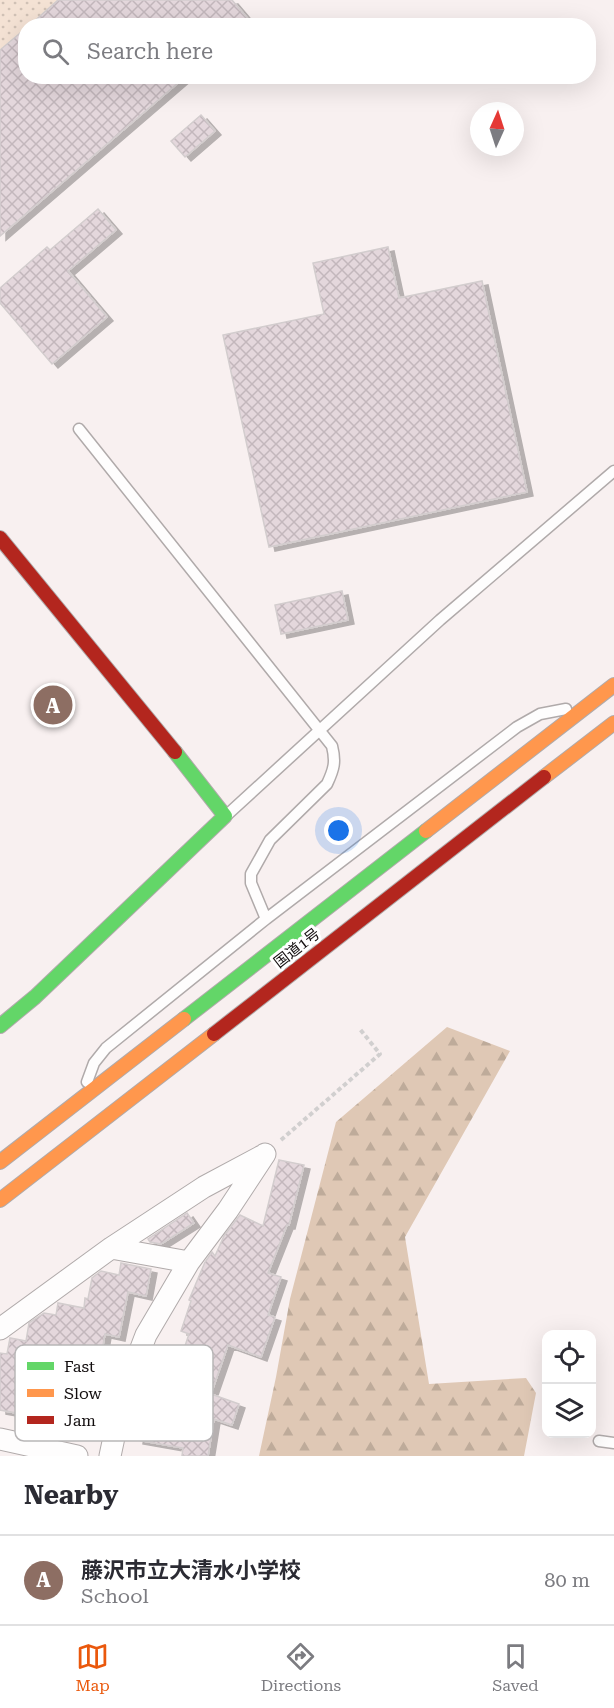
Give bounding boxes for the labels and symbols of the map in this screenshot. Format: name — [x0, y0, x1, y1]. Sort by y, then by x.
north arrow — [470, 102, 524, 156]
pin: A — [34, 682, 72, 728]
your location — [324, 816, 353, 845]
street label: 国道1号 — [270, 924, 324, 972]
legend — [15, 1345, 213, 1441]
text: Fast — [64, 1357, 95, 1376]
text: Slow — [64, 1384, 102, 1403]
text: Jam — [64, 1411, 96, 1430]

